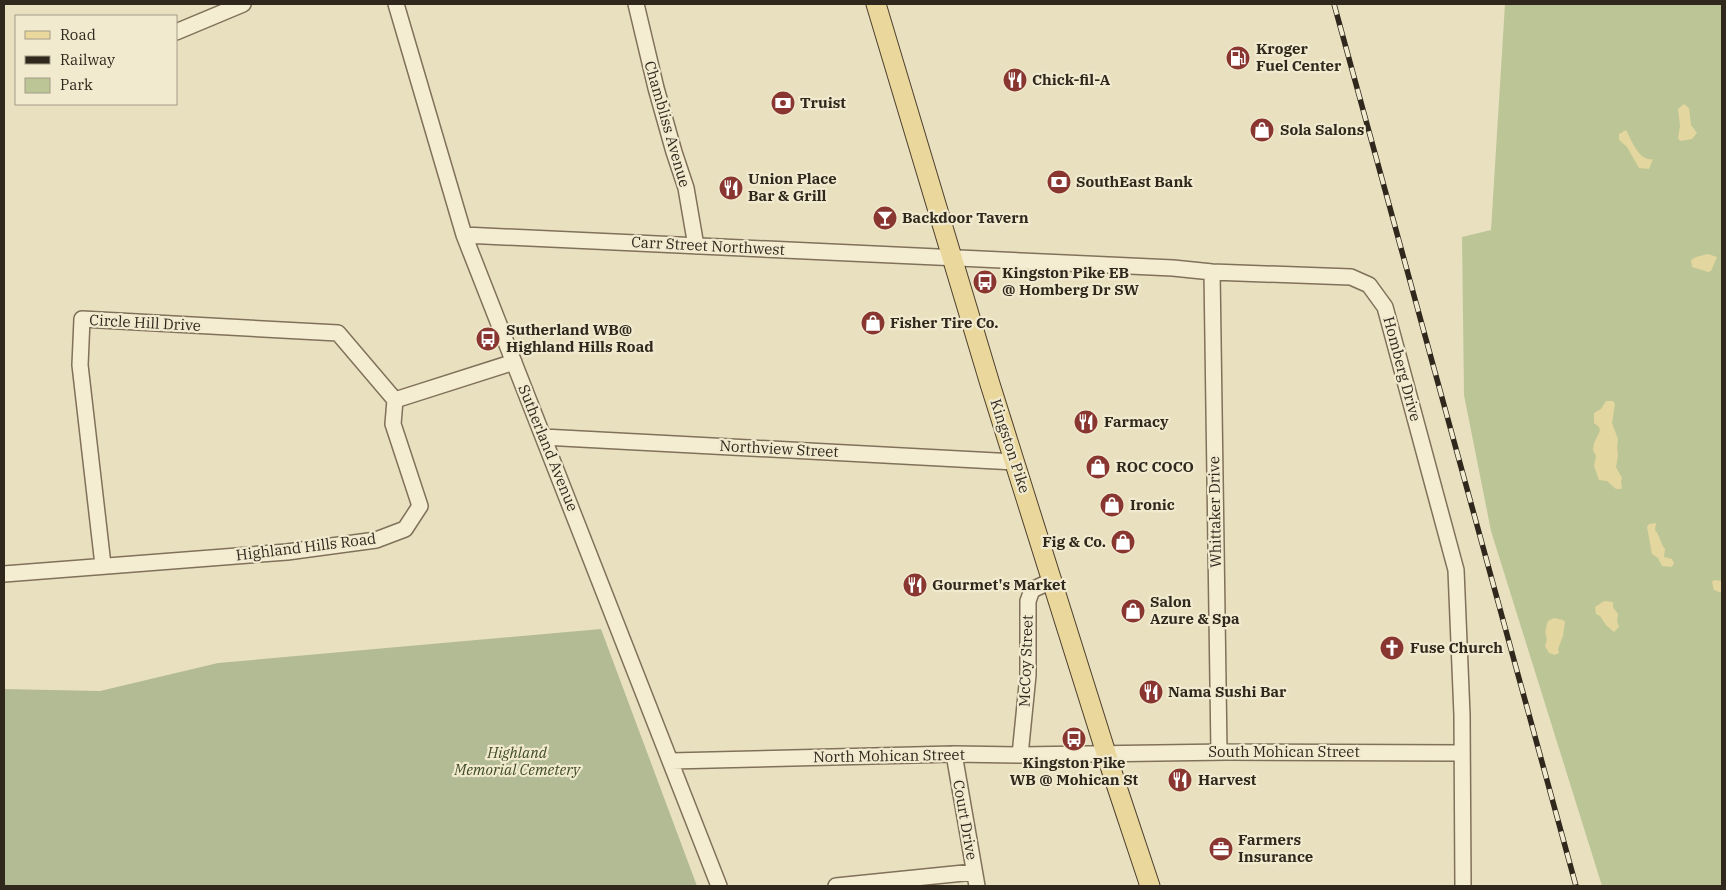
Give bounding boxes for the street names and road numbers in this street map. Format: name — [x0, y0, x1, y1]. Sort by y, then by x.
street label: Chambliss Avenue — [640, 59, 695, 189]
street label: Carr Street Northwest — [631, 232, 785, 259]
street label: Circle Hill Drive — [89, 310, 201, 335]
street label: Homberg Drive — [1379, 314, 1426, 423]
street label: Sutherland Avenue — [514, 382, 583, 514]
street label: Kingston Pike — [986, 396, 1035, 495]
street label: Northview Street — [719, 436, 839, 461]
street label: Whittaker Drive — [1204, 456, 1225, 568]
street label: Highland Hills Road — [235, 528, 377, 565]
street label: McCoy Street — [1014, 614, 1037, 707]
street label: South Mohican Street — [1208, 742, 1360, 761]
street label: North Mohican Street — [813, 745, 965, 766]
street label: Court Drive — [949, 778, 982, 861]

